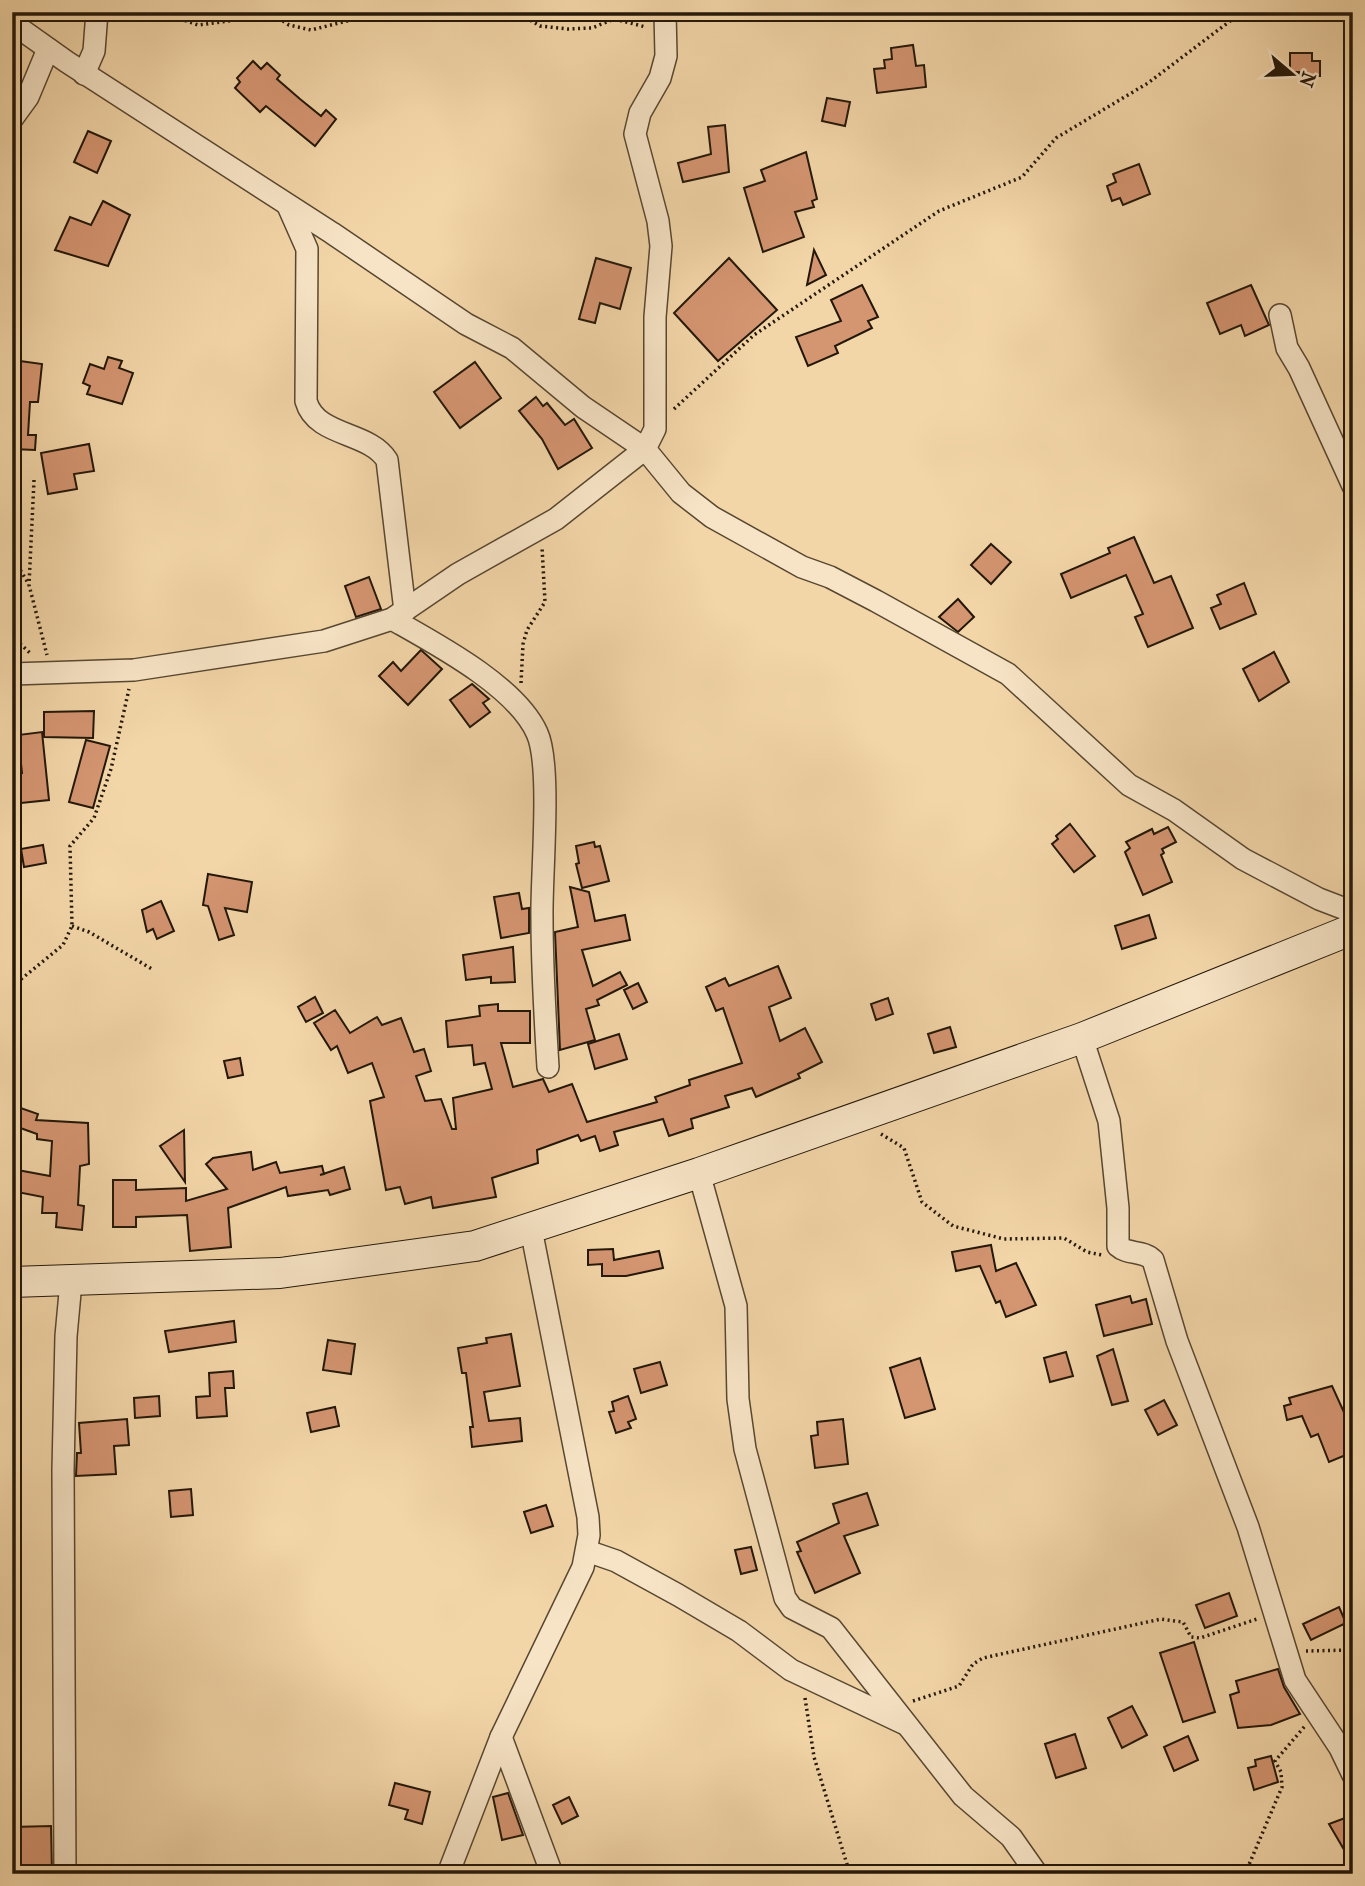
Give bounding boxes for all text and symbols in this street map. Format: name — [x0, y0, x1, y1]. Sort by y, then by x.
north arrow — [1256, 38, 1326, 108]
text: N — [1294, 69, 1320, 90]

